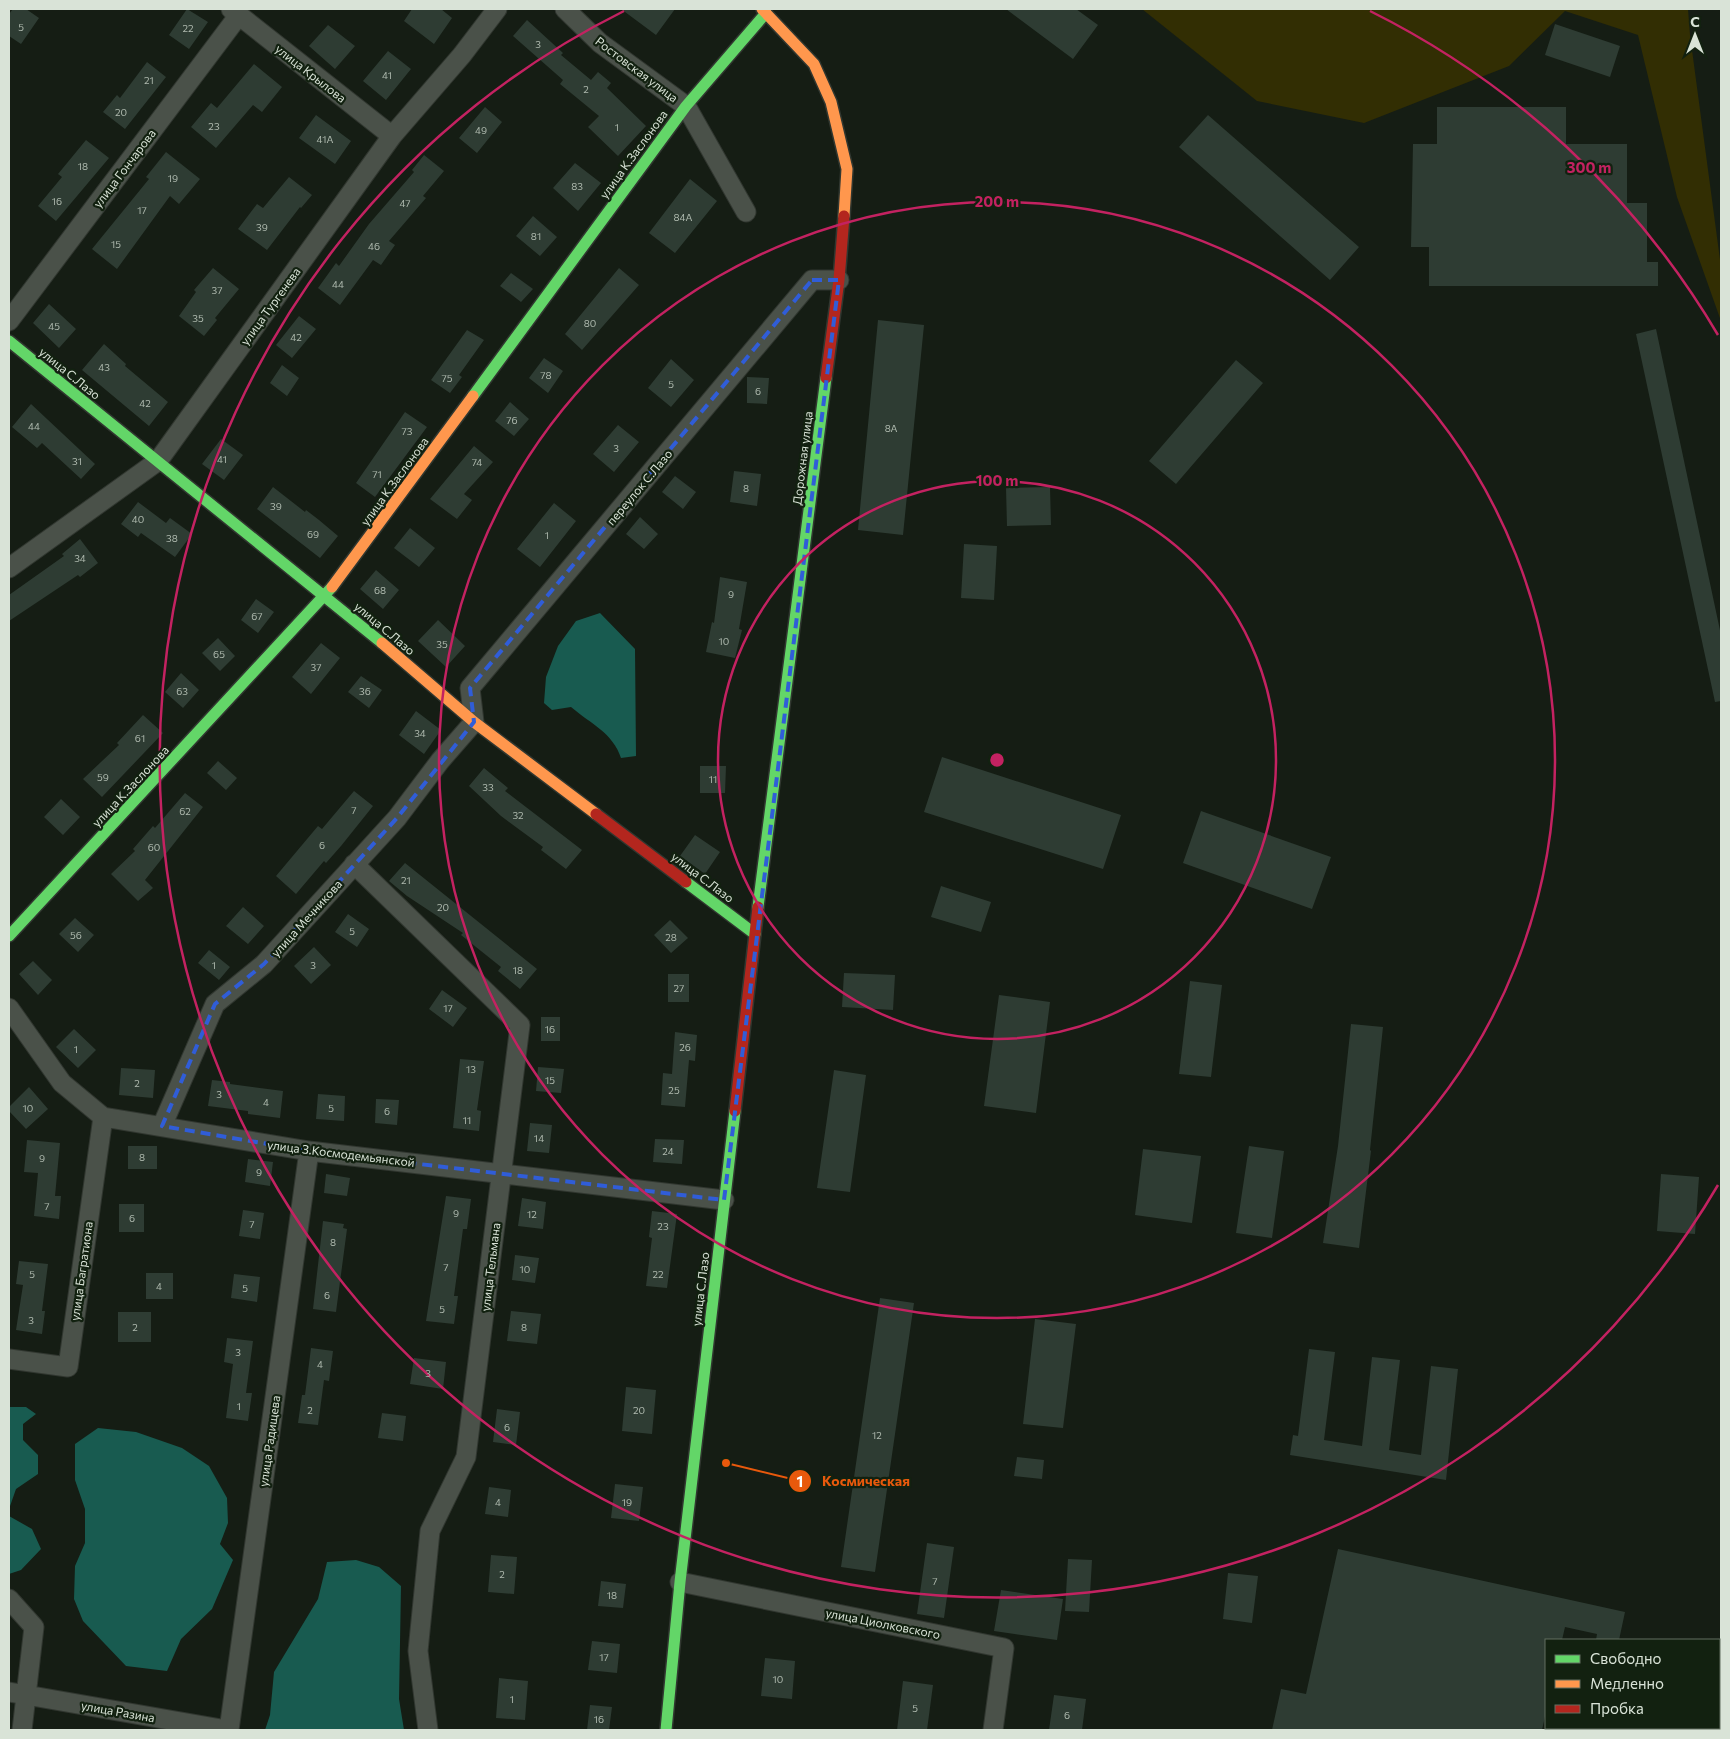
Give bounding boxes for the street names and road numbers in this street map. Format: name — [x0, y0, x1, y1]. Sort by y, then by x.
street label: Ростовская улица — [593, 33, 681, 105]
street label: улица Крылова — [273, 41, 349, 105]
street label: улица К.Заслонова — [596, 107, 670, 201]
street label: улица Гончарова — [90, 126, 158, 210]
street label: улица Тургенева — [237, 264, 303, 348]
street label: улица С.Лазо — [37, 344, 103, 402]
street label: Дорожная улица — [789, 410, 815, 506]
street label: улица К.Заслонова — [357, 434, 431, 528]
street label: переулок С.Лазо — [603, 446, 675, 528]
street label: улица С.Лазо — [352, 599, 418, 657]
street label: улица К.Заслонова — [89, 743, 171, 829]
street label: улица С.Лазо — [669, 849, 737, 905]
street label: улица Мечникова — [268, 877, 344, 959]
street label: улица З.Космодемьянской — [266, 1137, 416, 1169]
street label: улица Багратиона — [67, 1220, 95, 1322]
street label: улица Тельмана — [478, 1222, 502, 1312]
street label: улица С.Лазо — [689, 1251, 711, 1327]
street label: улица Радищева — [256, 1395, 282, 1487]
street label: улица Циолковского — [824, 1605, 942, 1641]
street label: улица Разина — [80, 1698, 156, 1724]

